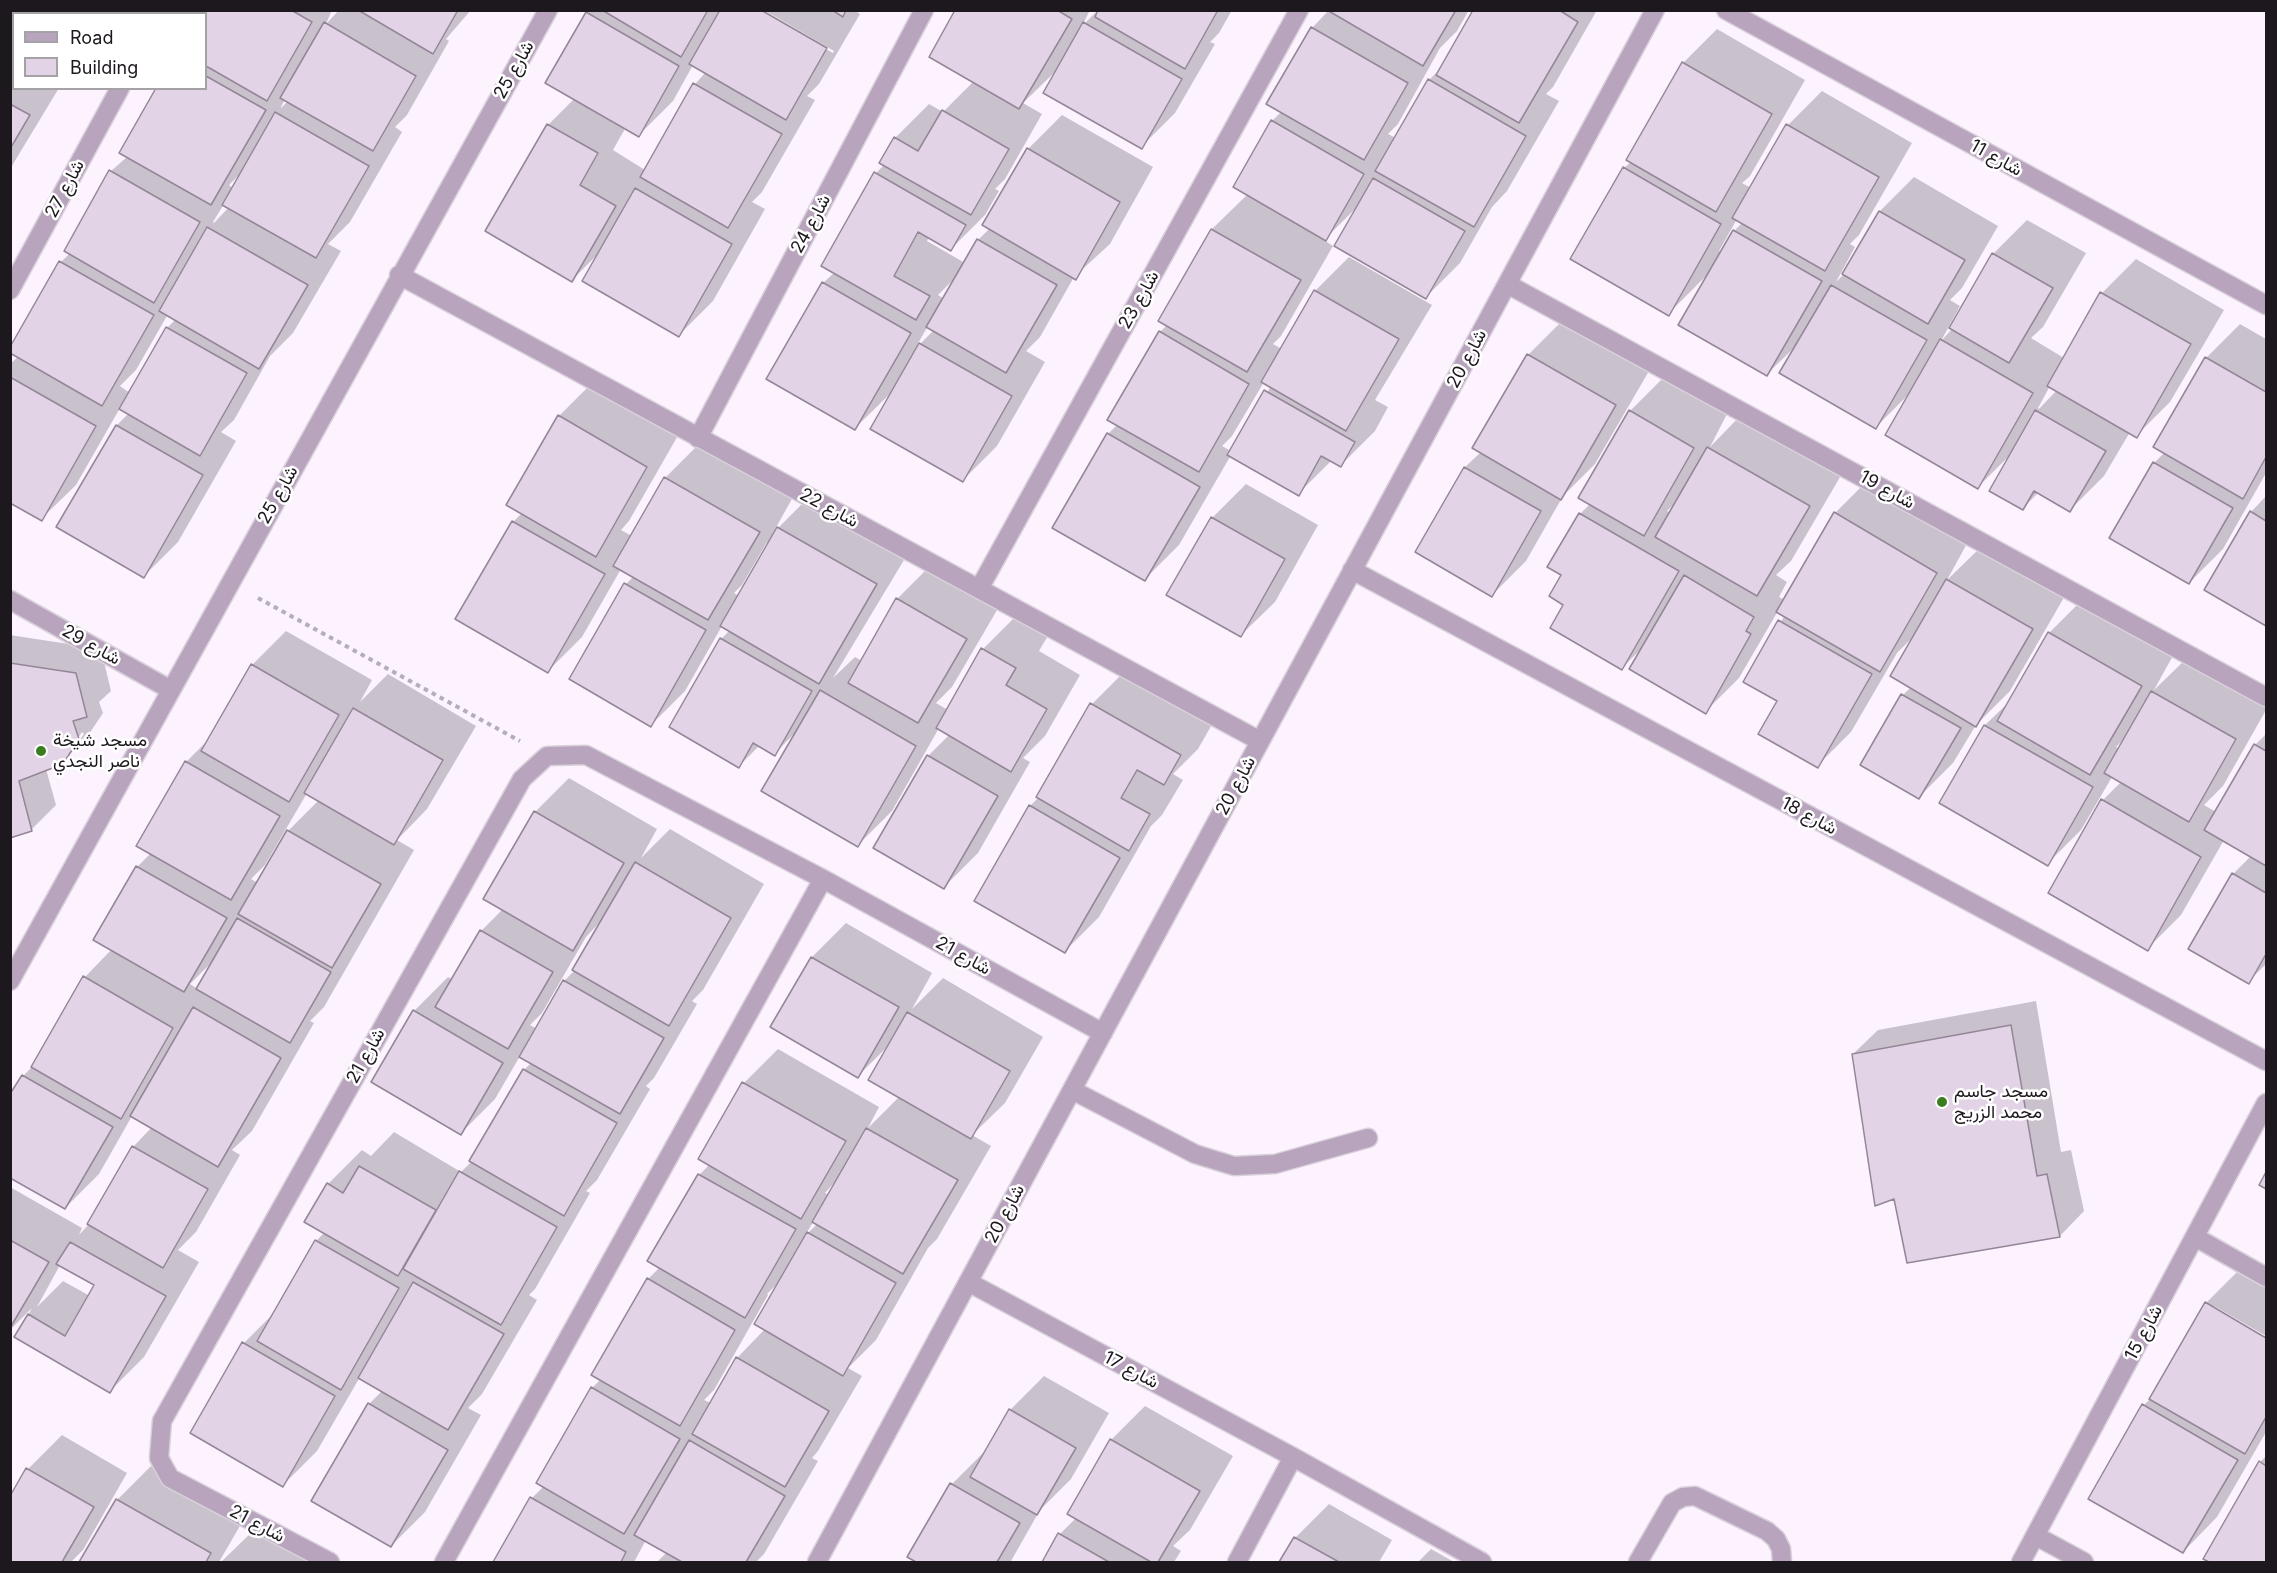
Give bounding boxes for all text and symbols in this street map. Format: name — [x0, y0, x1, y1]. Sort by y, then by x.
legend — [12, 12, 207, 90]
text: Road — [70, 27, 113, 48]
street label: شارع 25 — [489, 37, 539, 103]
text: Building — [70, 57, 138, 78]
street label: شارع 11 — [1966, 135, 2026, 181]
street label: شارع 27 — [41, 156, 89, 222]
street label: شارع 24 — [787, 191, 835, 257]
street label: شارع 23 — [1114, 267, 1164, 333]
street label: شارع 20 — [1443, 326, 1491, 392]
street label: شارع 25 — [253, 462, 303, 528]
street label: شارع 19 — [1856, 466, 1918, 514]
street label: شارع 22 — [796, 484, 862, 532]
street label: شارع 29 — [58, 620, 124, 670]
place label: مسجد شيخة ناصر النجدي — [53, 730, 147, 772]
marker: مسجد شيخة ناصر النجدي — [34, 744, 48, 758]
street label: شارع 20 — [1212, 753, 1260, 819]
street label: شارع 18 — [1778, 792, 1840, 840]
street label: شارع 21 — [932, 932, 994, 980]
street label: شارع 21 — [342, 1025, 390, 1087]
place label: مسجد جاسم محمد الزريج — [1954, 1081, 2048, 1124]
marker: مسجد جاسم محمد الزريج — [1935, 1095, 1949, 1109]
street label: شارع 20 — [981, 1181, 1029, 1247]
street label: شارع 15 — [2120, 1302, 2168, 1364]
street label: شارع 17 — [1100, 1347, 1162, 1393]
street label: شارع 21 — [226, 1500, 288, 1548]

